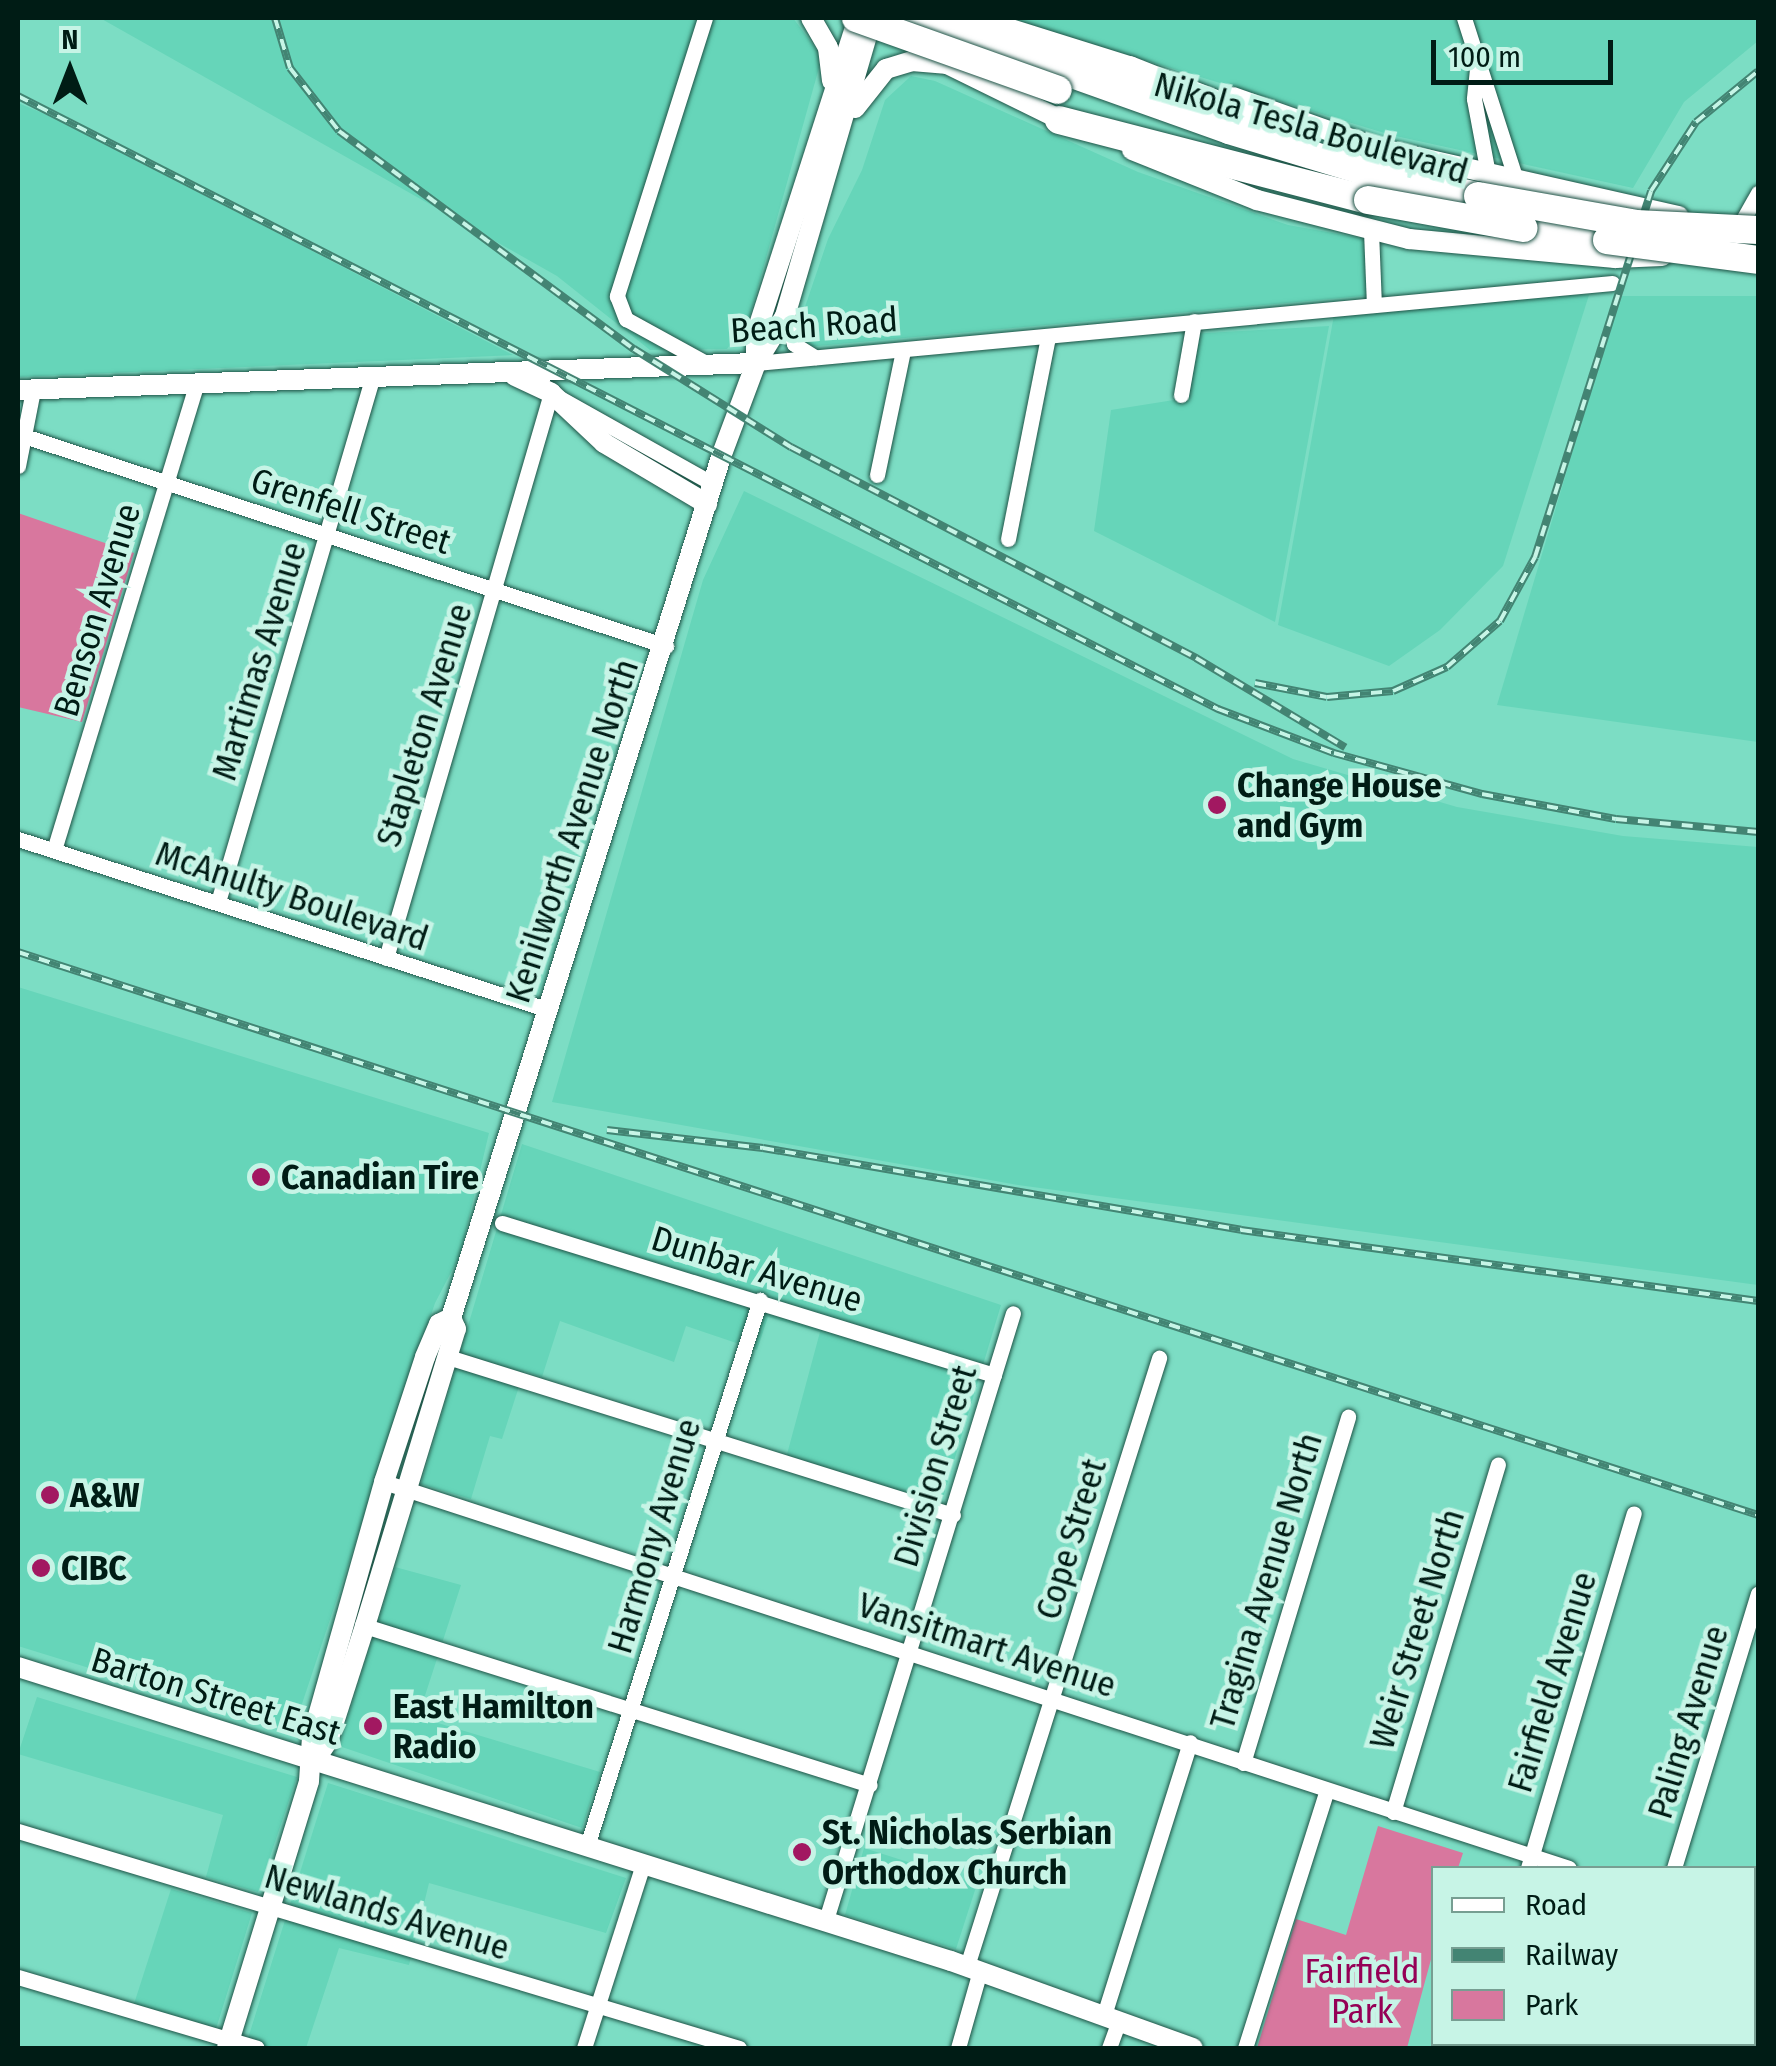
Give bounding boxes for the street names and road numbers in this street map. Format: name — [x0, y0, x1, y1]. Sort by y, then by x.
street label: Nikola Tesla Boulevard — [1149, 63, 1473, 193]
street label: Beach Road — [729, 298, 899, 352]
street label: Grenfell Street — [246, 459, 456, 563]
street label: Benson Avenue — [45, 499, 149, 721]
street label: Martimas Avenue — [203, 537, 315, 785]
street label: Stapleton Avenue — [367, 598, 481, 852]
street label: Kenilworth Avenue North — [497, 654, 647, 1008]
street label: McAnulty Boulevard — [151, 832, 433, 960]
street label: Dunbar Avenue — [647, 1217, 867, 1321]
street label: Division Street — [884, 1360, 986, 1572]
street label: Harmony Avenue — [598, 1414, 710, 1658]
street label: Tragina Avenue North — [1201, 1428, 1331, 1734]
street label: Cope Street — [1027, 1454, 1115, 1624]
street label: Weir Street North — [1361, 1504, 1473, 1754]
street label: Fairfield Avenue — [1499, 1567, 1605, 1797]
street label: Vansitmart Avenue — [853, 1584, 1121, 1706]
street label: Paling Avenue — [1639, 1620, 1737, 1824]
street label: Barton Street East — [86, 1638, 346, 1754]
street label: Newlands Avenue — [260, 1855, 514, 1969]

